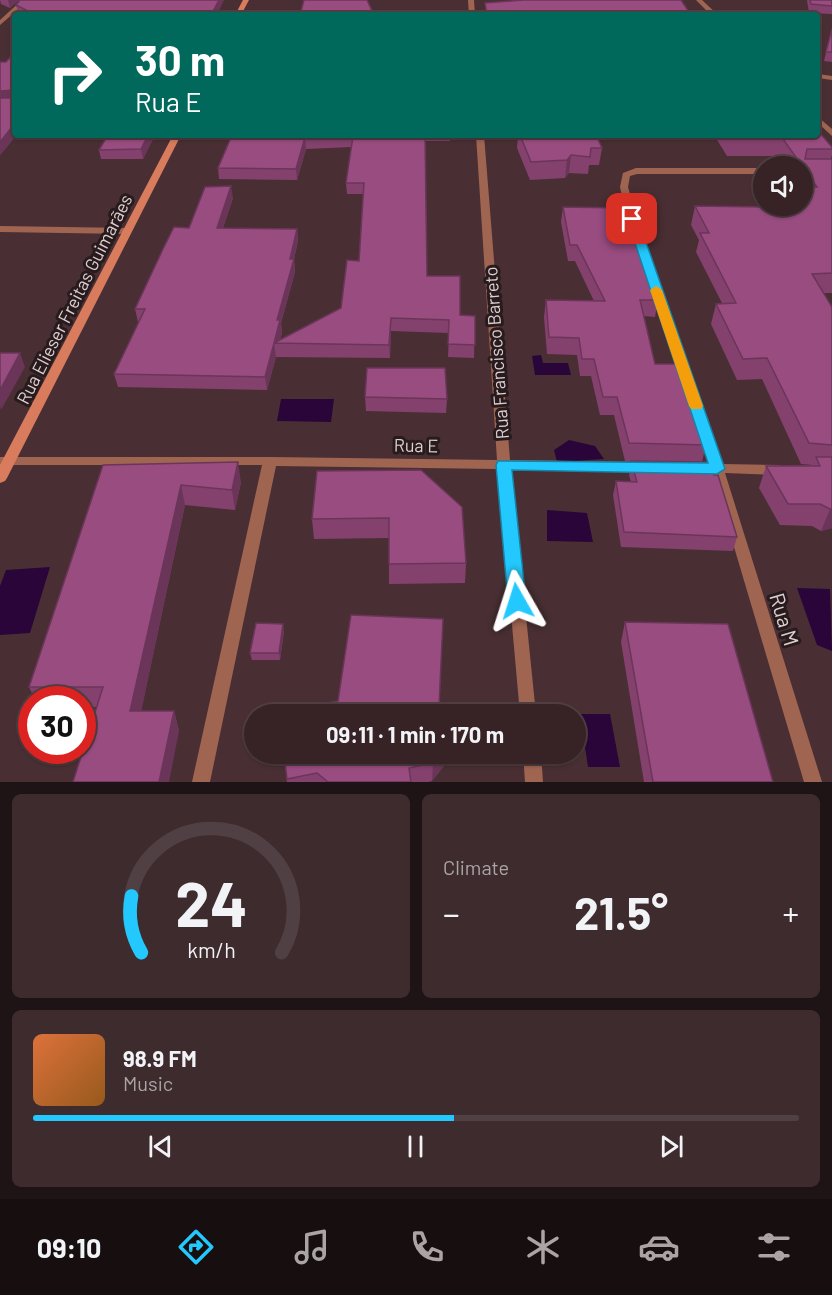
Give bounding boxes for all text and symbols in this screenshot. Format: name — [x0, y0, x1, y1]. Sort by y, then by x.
text: 30 m — [135, 34, 225, 84]
icon: right — [36, 36, 114, 114]
text: Rua E — [135, 85, 202, 117]
map controls — [753, 156, 813, 216]
button: sound — [753, 156, 813, 216]
street label: Rua Elieser Freitas Guimarães — [11, 190, 137, 408]
pin — [606, 193, 657, 244]
icon: arrive — [615, 202, 648, 235]
street label: Rua Francisco Barreto — [479, 266, 513, 440]
street label: Rua E — [394, 434, 438, 456]
position arrow — [485, 569, 549, 633]
street label: Rua M — [765, 589, 805, 649]
speed limit sign: 30 — [18, 686, 96, 764]
text: 09:11 · 1 min · 170 m — [326, 721, 504, 747]
text: Climate — [443, 855, 509, 879]
text: 24 — [175, 865, 247, 939]
text: 21.5° — [574, 885, 668, 939]
text: − — [443, 893, 460, 933]
text: + — [783, 893, 799, 933]
text: km/h — [187, 937, 235, 962]
text: 98.9 FM — [123, 1045, 197, 1071]
text: Music — [123, 1071, 173, 1095]
icon: previous — [144, 1130, 177, 1163]
icon: pause — [399, 1130, 432, 1163]
icon: next — [655, 1130, 688, 1163]
icon: directions — [175, 1226, 217, 1268]
icon: music — [291, 1226, 333, 1268]
icon: phone — [406, 1226, 448, 1268]
icon: climate — [522, 1226, 564, 1268]
icon: car — [638, 1226, 680, 1268]
icon: filters — [753, 1226, 795, 1268]
text: 09:10 — [37, 1231, 101, 1263]

